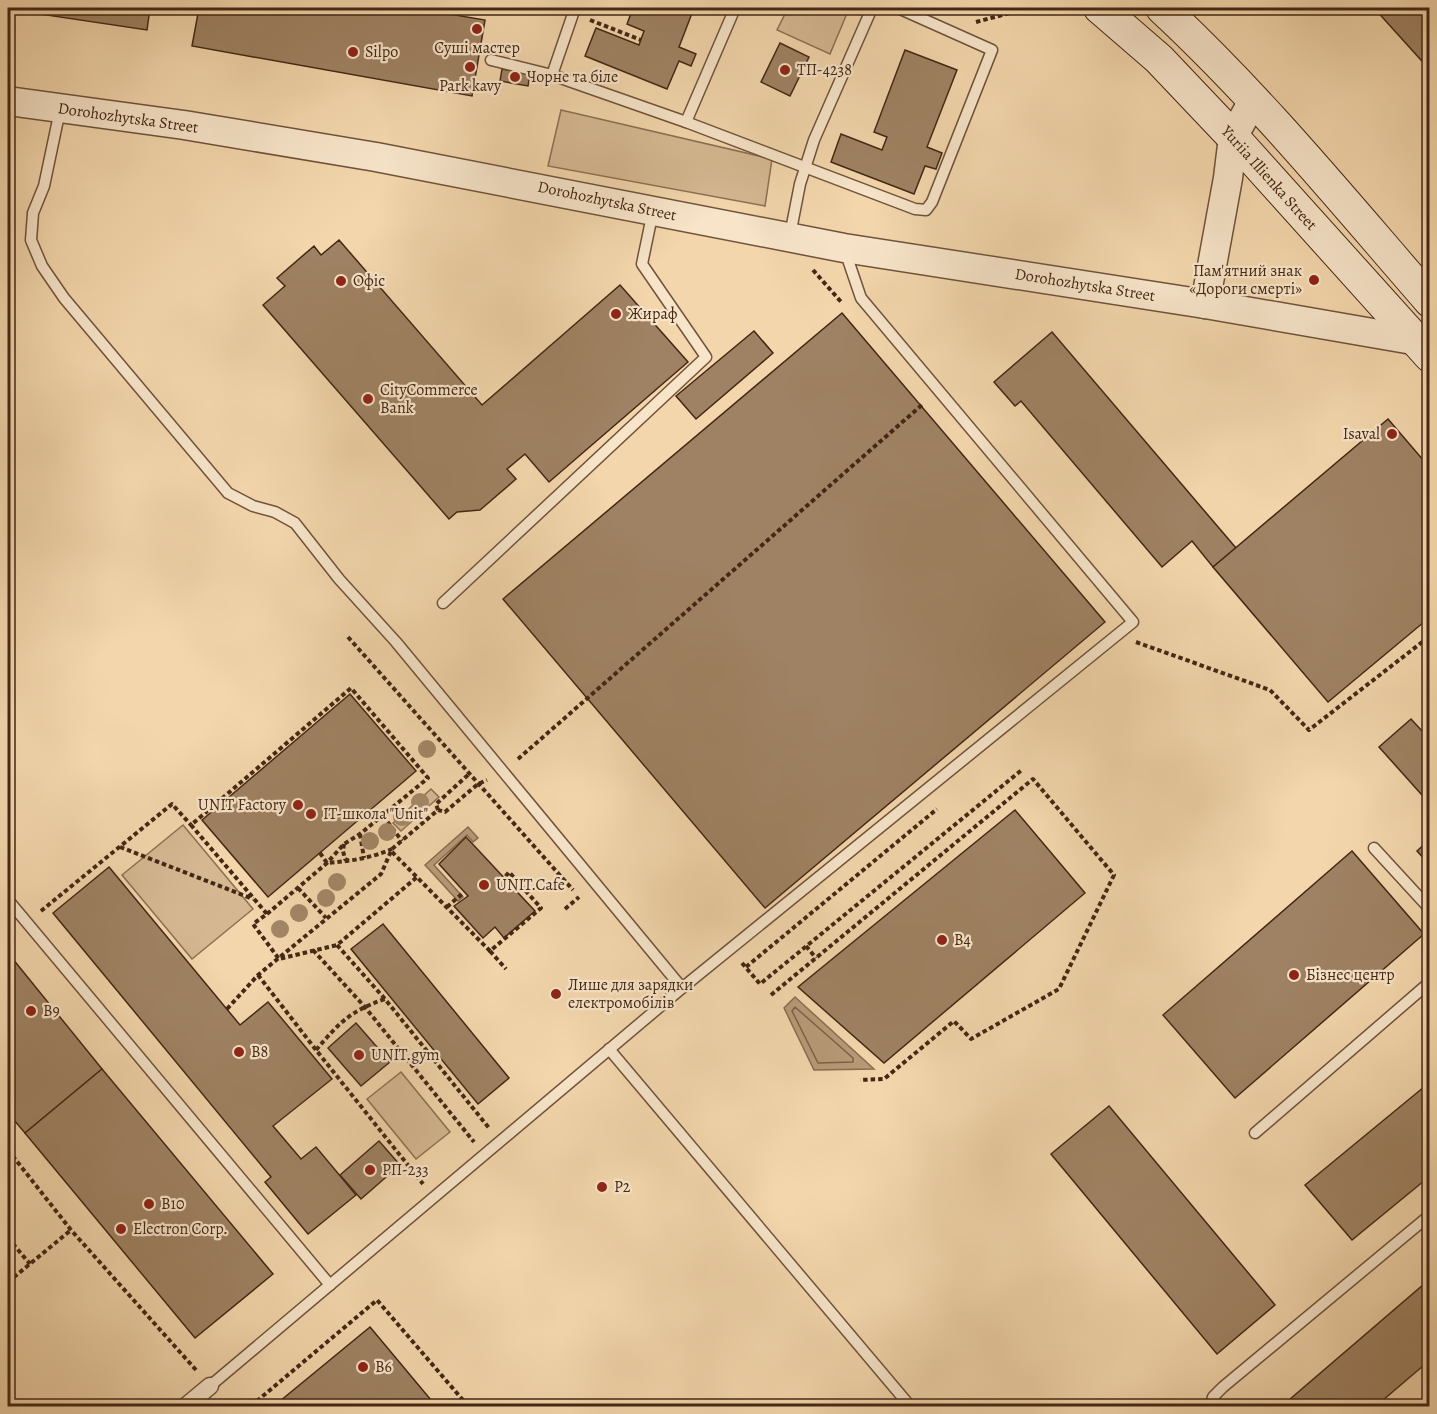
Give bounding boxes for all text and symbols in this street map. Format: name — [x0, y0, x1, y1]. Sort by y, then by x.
marker: Суші мастер — [470, 22, 484, 36]
place label: Суші мастер — [434, 37, 520, 59]
place label: Silpo — [365, 41, 398, 63]
marker: Silpo — [346, 45, 360, 59]
place label: ТП-4238 — [797, 59, 852, 81]
marker: Park kavy — [463, 60, 477, 74]
marker: ТП-4238 — [778, 63, 792, 77]
place label: Чорне та біле — [527, 66, 618, 88]
marker: Чорне та біле — [508, 70, 522, 84]
place label: Park kavy — [439, 75, 502, 97]
street label: Dorohozhytska Street — [56, 97, 200, 139]
street label: Yuriia Illienka Street — [1215, 120, 1322, 235]
street label: Dorohozhytska Street — [535, 176, 679, 226]
place label: Пам'ятний знак «Дороги смерті» — [1189, 260, 1302, 300]
street label: Dorohozhytska Street — [1013, 263, 1157, 307]
place label: Офіс — [353, 270, 385, 292]
marker: Пам'ятний знак «Дороги смерті» — [1307, 273, 1321, 287]
marker: Офіс — [334, 274, 348, 288]
place label: Жираф — [628, 303, 678, 325]
marker: Жираф — [609, 307, 623, 321]
place label: CityCommerce Bank — [380, 379, 478, 419]
marker: CityCommerce Bank — [361, 392, 375, 406]
place label: Isaval — [1343, 423, 1380, 445]
marker: Isaval — [1385, 427, 1399, 441]
place label: UNIT Factory — [198, 794, 287, 816]
marker: UNIT Factory — [291, 798, 305, 812]
place label: IT-школа "Unit" — [323, 803, 428, 825]
marker: IT-школа "Unit" — [304, 807, 318, 821]
place label: UNIT.Cafe — [496, 874, 565, 896]
marker: UNIT.Cafe — [477, 878, 491, 892]
place label: B4 — [954, 929, 971, 951]
marker: B4 — [935, 933, 949, 947]
place label: Бізнес центр — [1306, 964, 1395, 986]
marker: Бізнес центр — [1287, 968, 1301, 982]
place label: Лише для зарядки електромобілів — [568, 974, 694, 1014]
marker: Лише для зарядки електромобілів — [549, 987, 563, 1001]
place label: B9 — [43, 1000, 60, 1022]
marker: B9 — [24, 1004, 38, 1018]
place label: B8 — [251, 1041, 268, 1063]
place label: UNIT.gym — [371, 1044, 440, 1066]
marker: B8 — [232, 1045, 246, 1059]
marker: UNIT.gym — [352, 1048, 366, 1062]
place label: РП-233 — [382, 1159, 429, 1181]
marker: РП-233 — [363, 1163, 377, 1177]
place label: P2 — [614, 1176, 631, 1198]
marker: P2 — [595, 1180, 609, 1194]
place label: B10 — [161, 1193, 185, 1215]
marker: B10 — [142, 1197, 156, 1211]
place label: Electron Corp. — [133, 1218, 228, 1240]
marker: Electron Corp. — [114, 1222, 128, 1236]
place label: B6 — [375, 1356, 392, 1378]
marker: B6 — [356, 1360, 370, 1374]

